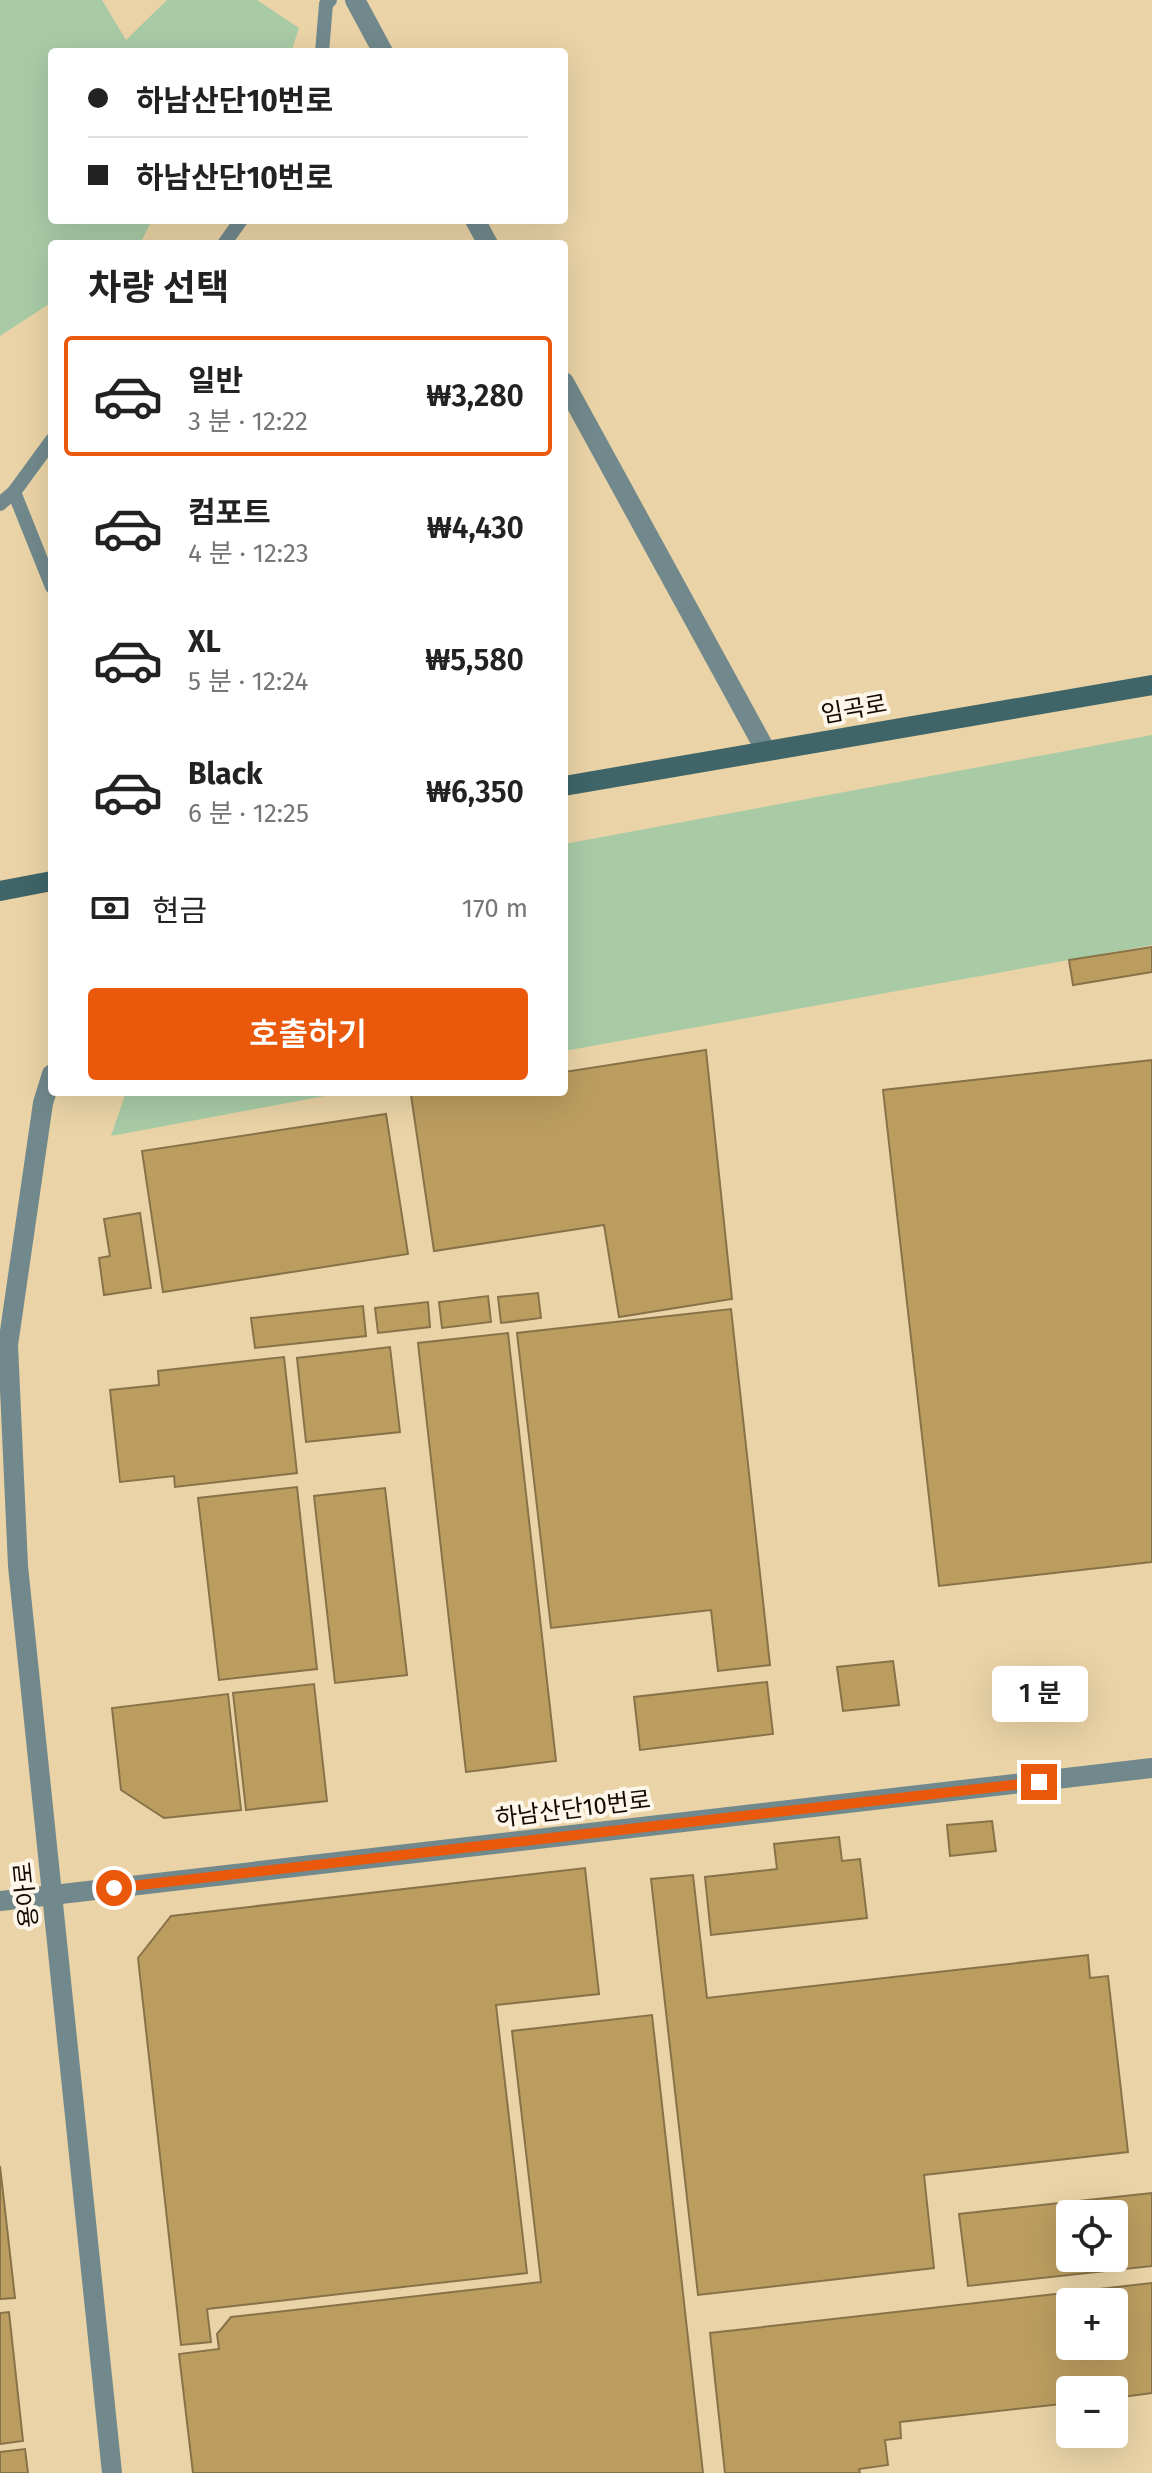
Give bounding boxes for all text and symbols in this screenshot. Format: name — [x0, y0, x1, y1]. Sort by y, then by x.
text: 하남산단10번로 — [136, 83, 333, 119]
text: 하남산단10번로 — [136, 160, 333, 196]
text: 차량 선택 — [88, 266, 229, 310]
icon: car — [92, 360, 164, 432]
text: 일반 — [188, 363, 243, 399]
text: ₩3,280 — [426, 378, 524, 414]
text: 3 분 · 12:22 — [188, 406, 308, 437]
icon: car — [92, 492, 164, 564]
text: 컴포트 — [188, 495, 271, 531]
text: ₩4,430 — [427, 510, 524, 546]
text: 4 분 · 12:23 — [188, 538, 309, 569]
icon: car — [92, 624, 164, 696]
text: XL — [188, 624, 221, 660]
text: ₩5,580 — [425, 642, 524, 678]
text: 5 분 · 12:24 — [188, 666, 308, 697]
street label: 임곡로 — [819, 689, 889, 729]
icon: car — [92, 756, 164, 828]
text: Black — [188, 756, 263, 792]
text: ₩6,350 — [426, 774, 524, 810]
text: 6 분 · 12:25 — [188, 798, 309, 829]
icon: cash — [88, 886, 132, 930]
text: 현금 — [152, 893, 207, 929]
text: 170 m — [462, 893, 528, 924]
button: 호출하기 — [88, 988, 528, 1080]
callout: 1 분 — [991, 1666, 1087, 1722]
text: 1 분 — [1019, 1678, 1061, 1709]
route end — [1021, 1764, 1057, 1800]
street label: 하남산단10번로 — [494, 1786, 652, 1832]
street label: 용아로 — [9, 1861, 43, 1929]
route start — [96, 1870, 132, 1906]
map controls — [1056, 2200, 1128, 2448]
button: locate — [1056, 2200, 1128, 2272]
button: + — [1056, 2288, 1128, 2360]
button: − — [1056, 2376, 1128, 2448]

